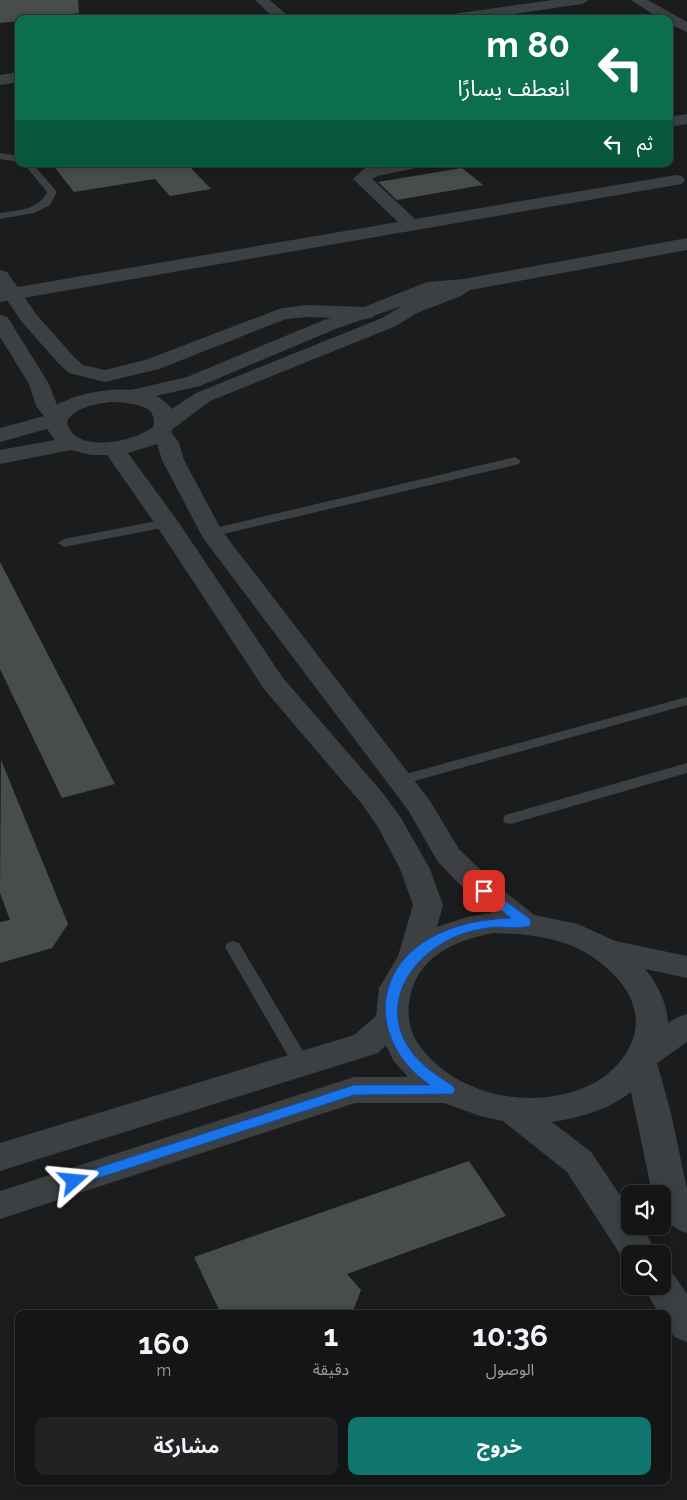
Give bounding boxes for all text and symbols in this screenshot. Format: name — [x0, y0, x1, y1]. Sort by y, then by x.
text: 80 m — [486, 24, 570, 65]
icon: left — [588, 35, 653, 100]
text: انعطف يسارًا — [458, 75, 570, 101]
icon: left — [599, 130, 627, 158]
text: ثم — [637, 132, 653, 154]
pin — [463, 870, 505, 912]
icon: arrive — [470, 877, 498, 905]
position arrow — [47, 1154, 99, 1206]
map controls — [621, 1185, 671, 1295]
button: sound — [621, 1185, 671, 1235]
button: search — [621, 1245, 671, 1295]
text: 1 — [324, 1318, 338, 1353]
text: 10:36 — [472, 1318, 548, 1353]
text: 160 — [138, 1326, 190, 1361]
text: دقيقة — [313, 1360, 349, 1379]
text: الوصول — [486, 1360, 534, 1379]
text: m — [157, 1361, 171, 1380]
button: مشاركة — [35, 1417, 338, 1475]
button: خروج — [348, 1417, 651, 1475]

